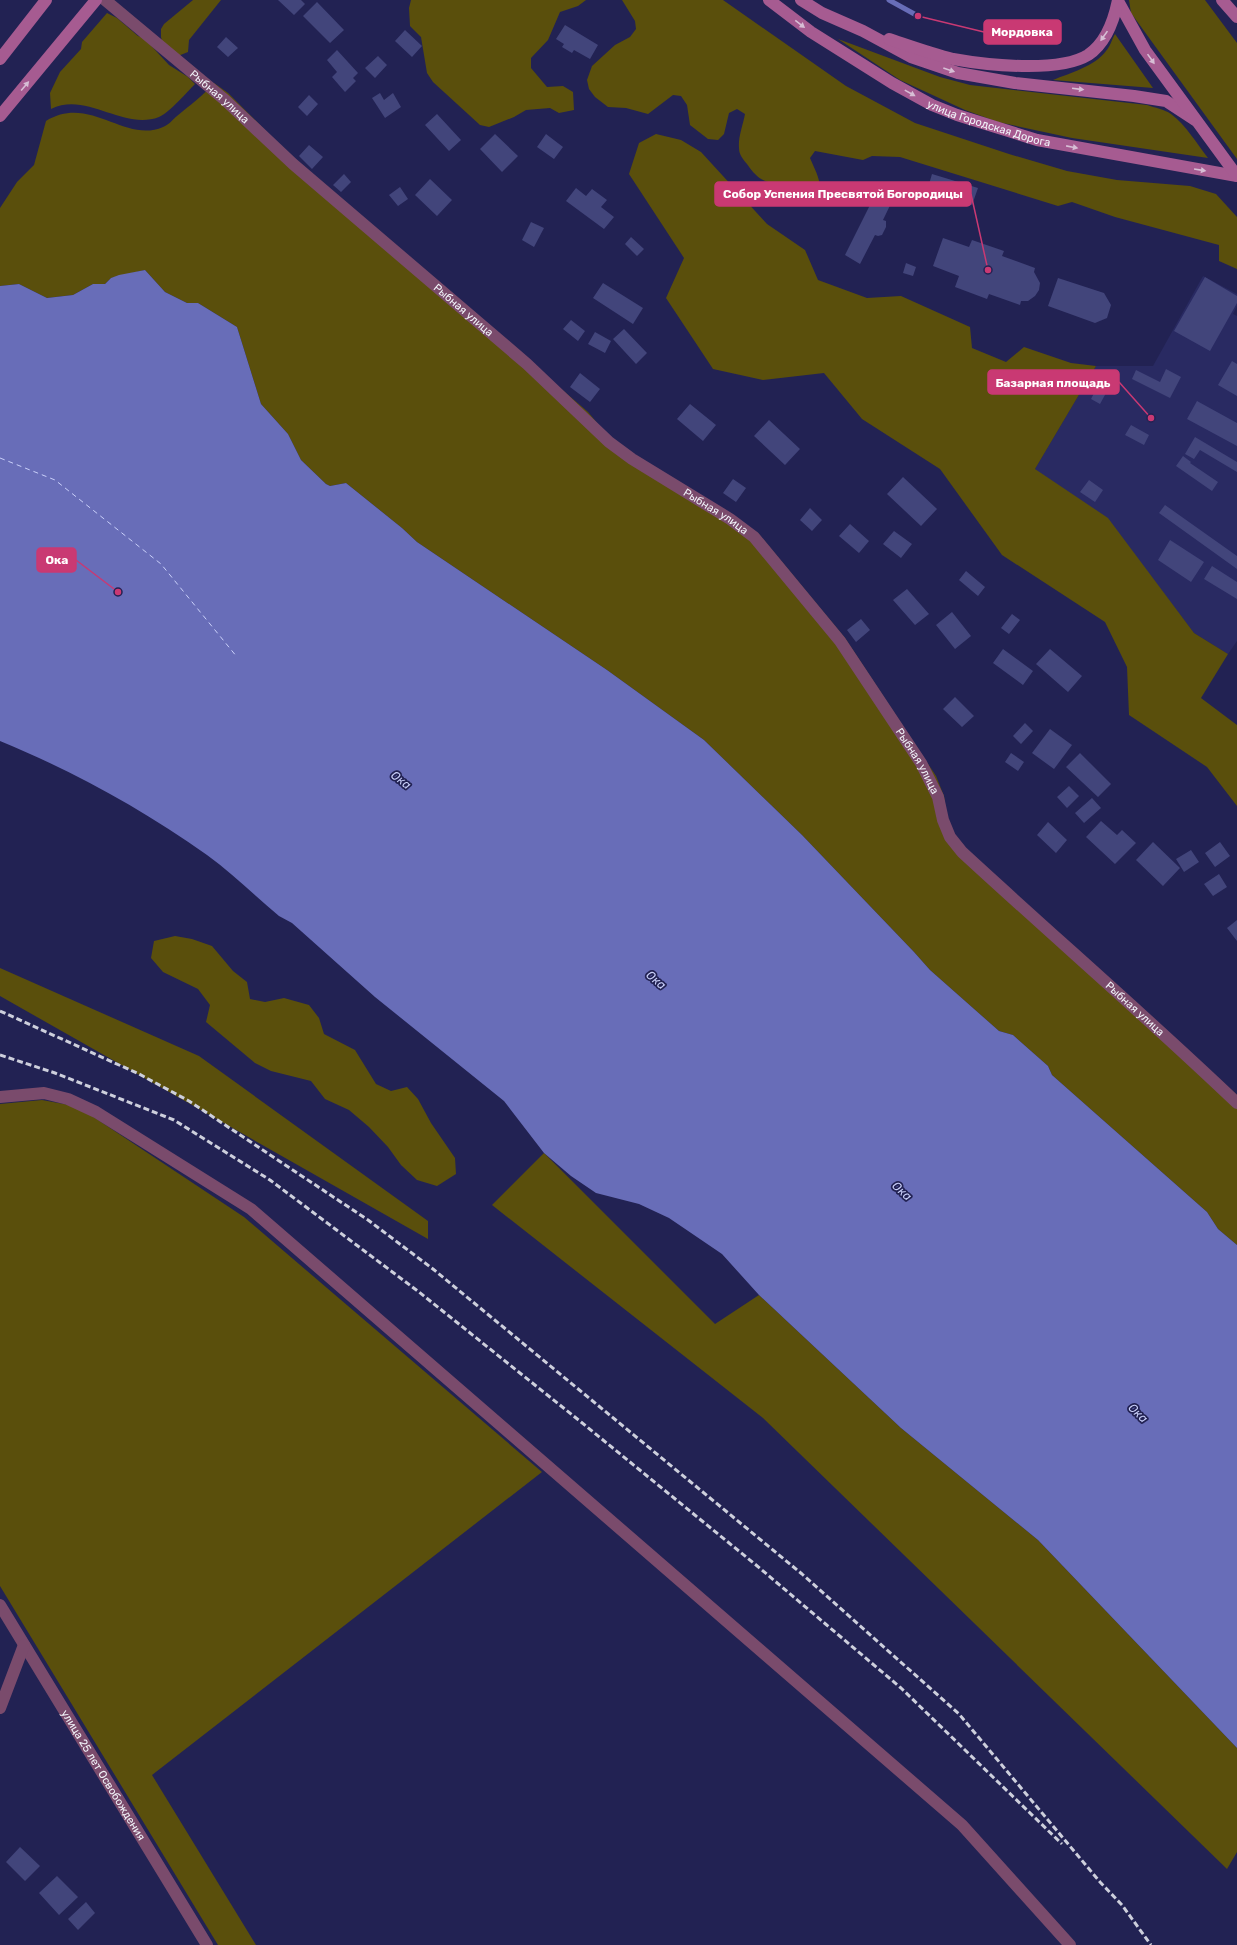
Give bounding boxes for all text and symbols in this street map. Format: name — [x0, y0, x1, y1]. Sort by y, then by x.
one-way arrow — [794, 20, 805, 28]
callout: Мордовка — [984, 20, 1061, 44]
text: Мордовка — [991, 25, 1053, 39]
one-way arrow — [1100, 31, 1108, 42]
one-way arrow — [1147, 54, 1155, 64]
street label: Рыбная улица — [187, 67, 252, 126]
one-way arrow — [944, 67, 956, 73]
one-way arrow — [20, 81, 29, 92]
one-way arrow — [1072, 86, 1084, 93]
one-way arrow — [904, 90, 916, 96]
street label: улица Городская Дорога — [925, 97, 1052, 149]
one-way arrow — [1066, 144, 1079, 150]
one-way arrow — [1194, 167, 1206, 173]
callout: Собор Успения Пресвятой Богородицы — [715, 182, 971, 206]
text: Собор Успения Пресвятой Богородицы — [723, 187, 963, 201]
street label: Рыбная улица — [431, 281, 496, 339]
callout: Базарная площадь — [988, 370, 1119, 394]
text: Базарная площадь — [995, 376, 1111, 390]
street label: Рыбная улица — [681, 486, 751, 537]
callout: Ока — [37, 548, 76, 572]
text: Ока — [46, 553, 68, 567]
street label: Рыбная улица — [893, 725, 942, 796]
water label: Ока — [388, 768, 414, 792]
water label: Ока — [643, 968, 669, 992]
street label: Рыбная улица — [1103, 979, 1167, 1038]
water label: Ока — [889, 1179, 915, 1203]
water label: Ока — [1125, 1400, 1151, 1426]
street label: улица 25 лет Освобождения — [59, 1707, 148, 1843]

